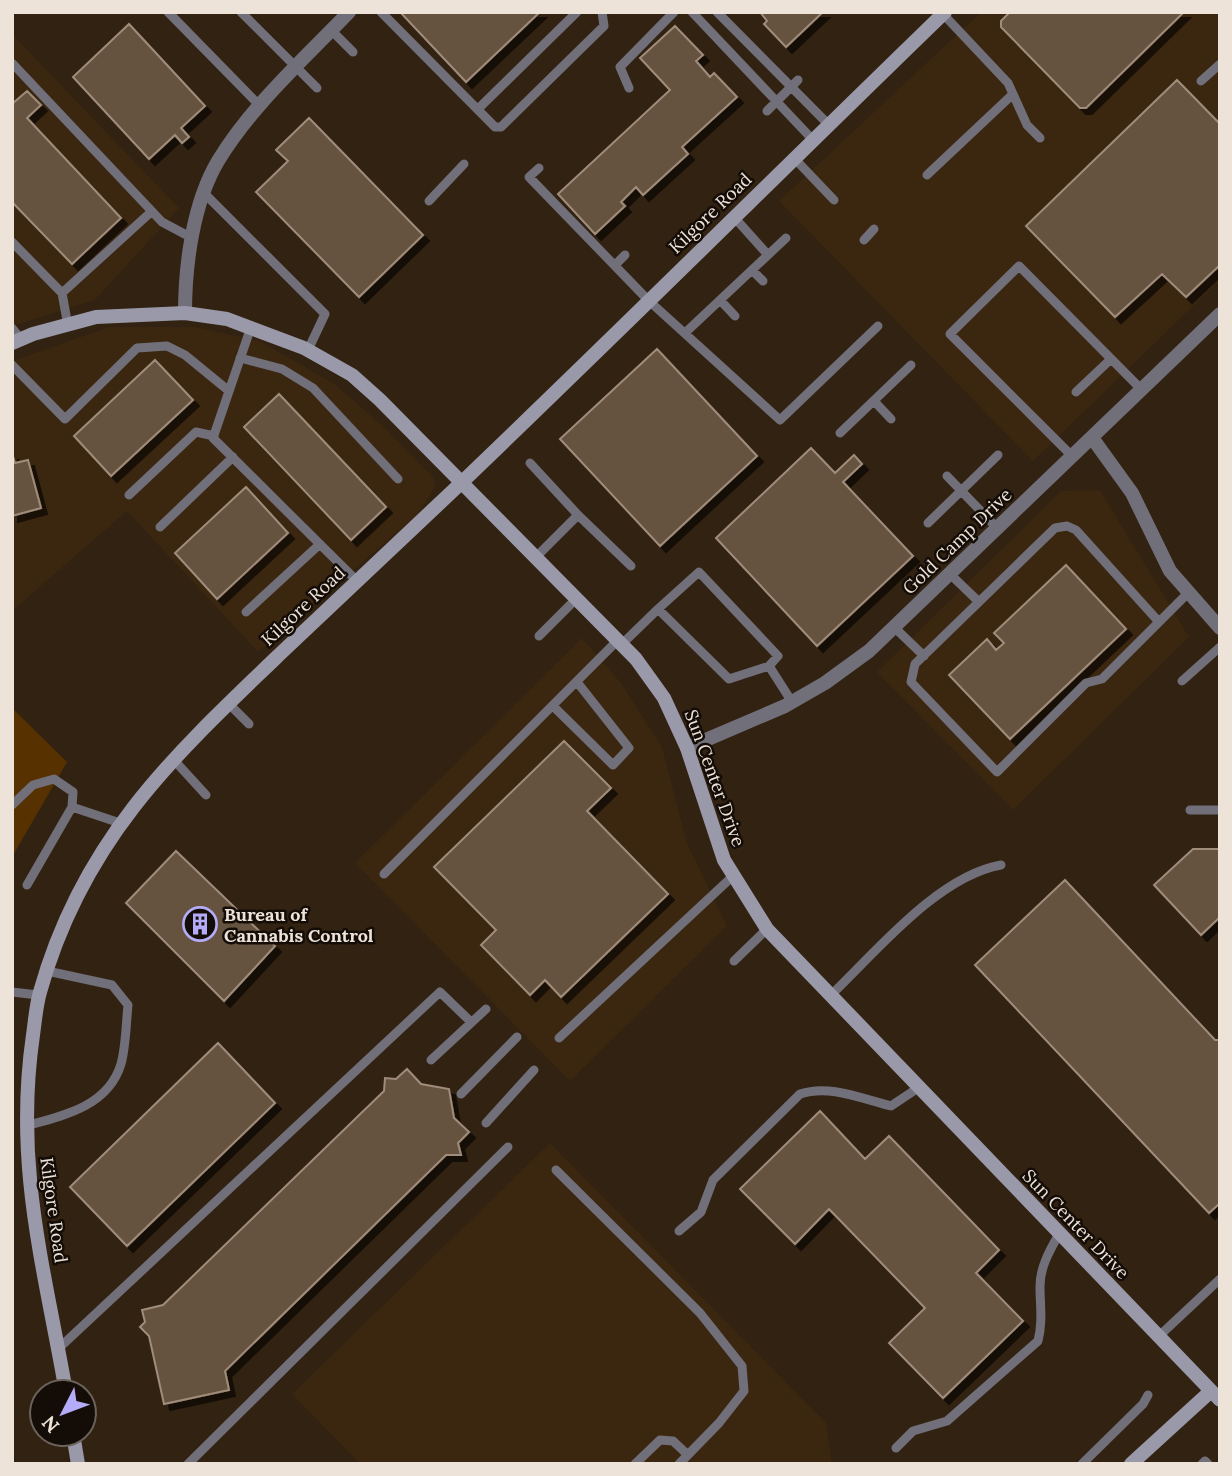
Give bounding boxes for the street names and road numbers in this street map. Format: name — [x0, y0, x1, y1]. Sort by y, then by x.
street label: Kilgore Road — [664, 168, 756, 258]
street label: Gold Camp Drive — [898, 483, 1017, 599]
street label: Kilgore Road — [256, 561, 350, 651]
street label: Sun Center Drive — [680, 706, 750, 850]
street label: Kilgore Road — [35, 1156, 73, 1265]
street label: Sun Center Drive — [1018, 1164, 1134, 1284]

